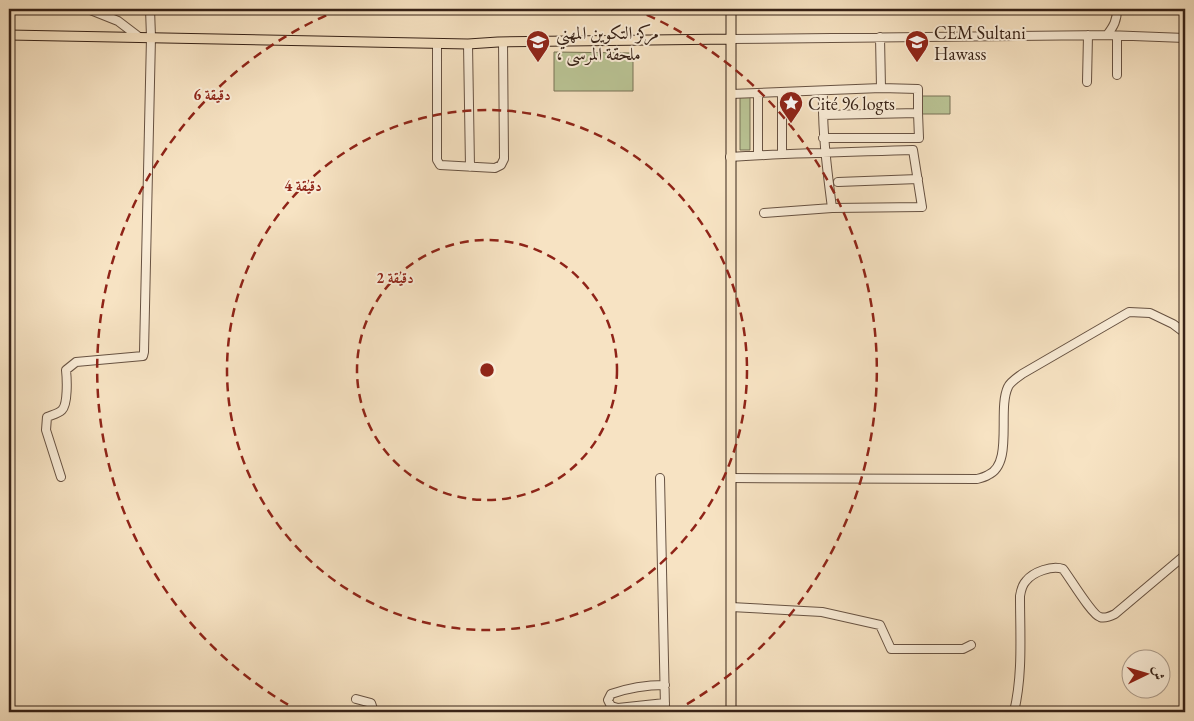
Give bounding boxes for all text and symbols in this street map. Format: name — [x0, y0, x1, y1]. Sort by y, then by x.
place label: مركز التكوين المهني ، ملحقة المرسى — [556, 21, 659, 67]
place label: CEM Sultani Hawass — [934, 21, 1026, 65]
school or university icon: مركز التكوين المهني ، ملحقة المرسى — [525, 29, 551, 63]
school or university icon: CEM Sultani Hawass — [904, 29, 930, 63]
text: 6 دقيقة — [193, 85, 231, 104]
place icon: Cité 96 logts — [778, 90, 804, 124]
place label: Cité 96 logts — [808, 92, 895, 115]
text: 4 دقيقة — [284, 176, 322, 195]
text: 2 دقيقة — [376, 268, 414, 287]
centre of rings — [478, 361, 496, 379]
north arrow — [1122, 648, 1172, 698]
text: ش — [1149, 665, 1169, 681]

